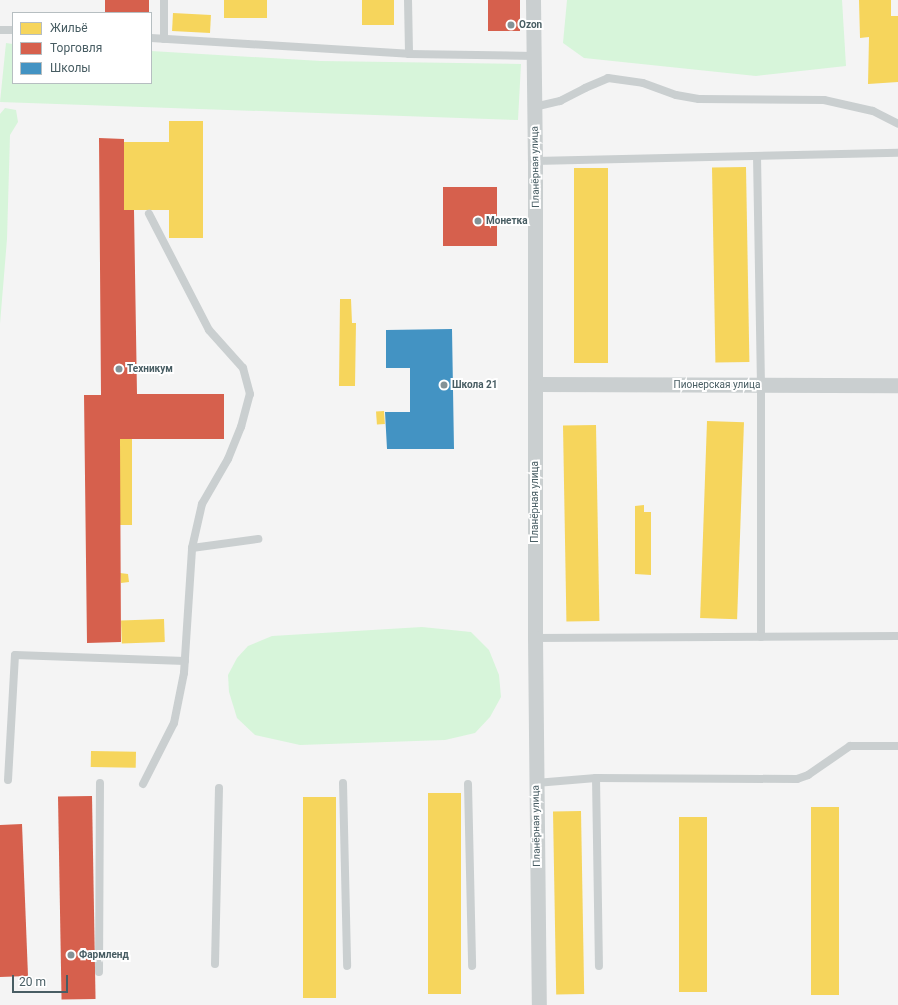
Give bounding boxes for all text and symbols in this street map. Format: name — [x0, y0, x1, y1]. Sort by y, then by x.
legend — [12, 12, 152, 84]
place label: Ozon — [519, 19, 542, 31]
marker: Ozon — [506, 20, 516, 30]
text: Жильё — [50, 21, 88, 35]
text: Торговля — [50, 41, 102, 55]
text: Школы — [50, 61, 91, 75]
street label: Планёрная улица — [528, 126, 542, 208]
place label: Монетка — [486, 215, 527, 227]
marker: Монетка — [473, 216, 483, 226]
place label: Техникум — [127, 363, 173, 375]
marker: Техникум — [114, 364, 124, 374]
place label: Школа 21 — [452, 379, 498, 391]
street label: Пионерская улица — [674, 379, 760, 391]
marker: Школа 21 — [439, 380, 449, 390]
street label: Планёрная улица — [529, 461, 541, 543]
street label: Планёрная улица — [529, 785, 543, 867]
place label: Фармленд — [79, 949, 129, 961]
marker: Фармленд — [66, 950, 76, 960]
scale bar — [14, 967, 70, 993]
text: 20 m — [19, 975, 46, 989]

